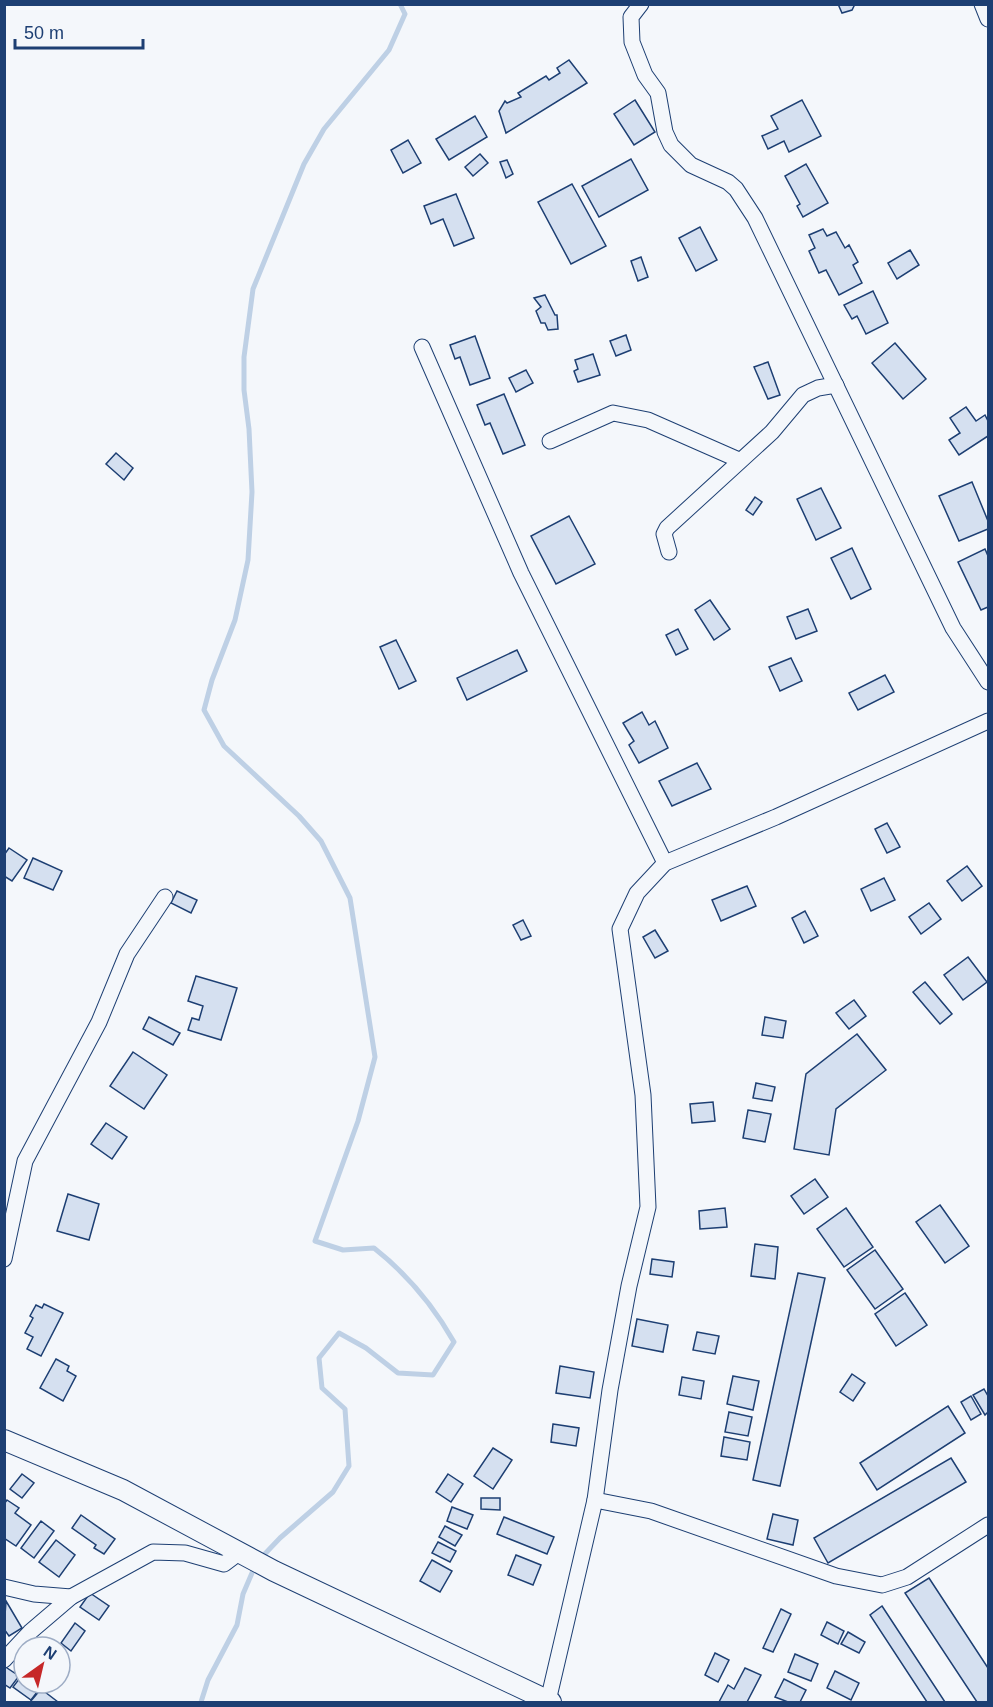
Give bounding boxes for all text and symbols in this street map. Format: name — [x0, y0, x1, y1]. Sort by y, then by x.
scale bar — [15, 12, 142, 50]
text: 50 m — [24, 23, 64, 43]
north arrow — [12, 1635, 72, 1695]
text: N — [41, 1643, 60, 1663]

